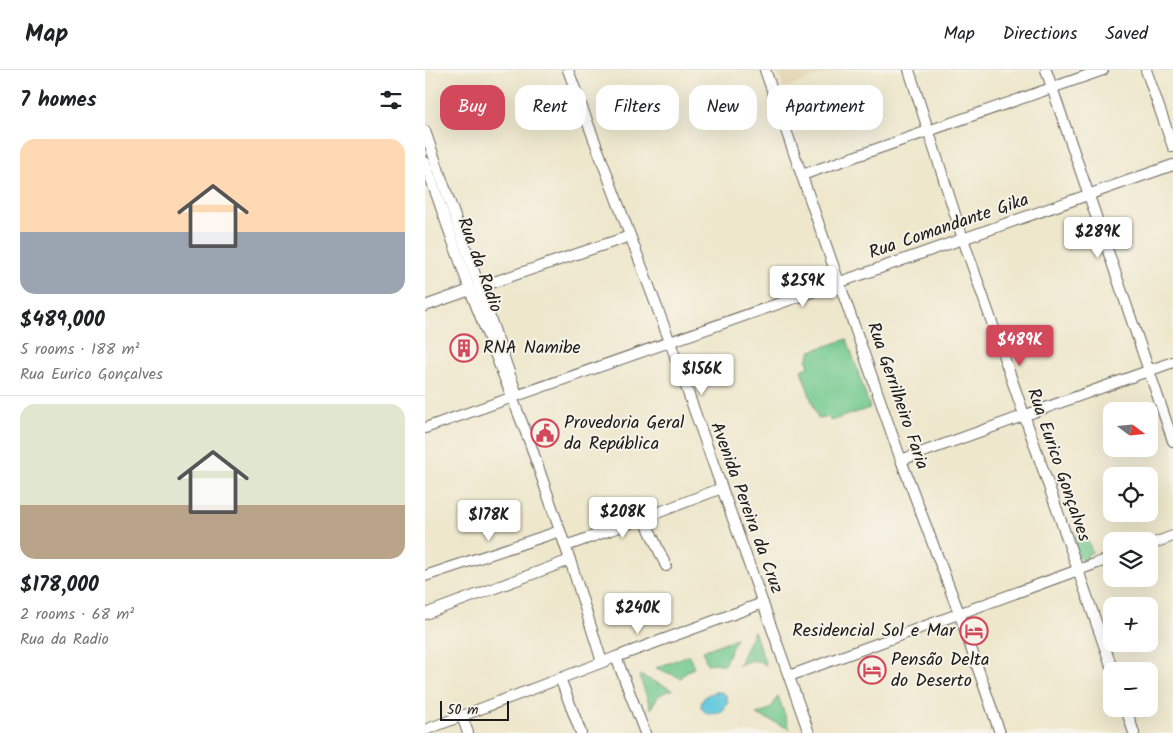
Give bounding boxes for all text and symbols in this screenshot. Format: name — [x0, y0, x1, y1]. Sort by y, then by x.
text: Map — [25, 15, 68, 54]
text: Map — [943, 20, 975, 49]
text: Directions — [1003, 20, 1077, 49]
text: Saved — [1105, 20, 1148, 49]
text: 7 homes — [20, 84, 97, 117]
chip: Buy — [440, 85, 505, 130]
chip: Rent — [515, 85, 586, 130]
chip: Filters — [596, 85, 679, 130]
chip: New — [689, 85, 757, 130]
chip: Apartment — [767, 85, 883, 130]
icon: filters — [377, 86, 405, 114]
icon: home — [168, 171, 258, 261]
street label: Rua Comandante Gika — [865, 186, 1033, 268]
street label: Rua da Radio — [448, 213, 510, 317]
pin: $289K — [1063, 216, 1133, 259]
text: $289K — [1075, 220, 1121, 245]
pin: $259K — [768, 266, 838, 308]
text: $259K — [781, 269, 825, 294]
text: $489,000 — [20, 304, 105, 337]
street label: Rua Gerrilheiro Faria — [858, 318, 936, 474]
pin: $489K — [985, 324, 1055, 367]
text: $489K — [997, 328, 1043, 353]
building icon: RNA Namibe — [449, 333, 479, 363]
place label: RNA Namibe — [483, 334, 581, 363]
text: 5 rooms · 188 m² — [20, 337, 139, 362]
pin: $156K — [667, 354, 737, 396]
text: $156K — [682, 357, 722, 382]
text: Rua Eurico Gonçalves — [20, 362, 163, 387]
street label: Rua Eurico Gonçalves — [1018, 384, 1098, 546]
north arrow — [1103, 402, 1157, 458]
map controls — [1103, 402, 1158, 717]
place label: Provedoria Geral da República — [564, 409, 685, 459]
public building icon: Provedoria Geral da República — [530, 418, 560, 448]
street label: Avenida Pereira da Cruz — [701, 418, 791, 598]
icon: home — [168, 437, 258, 527]
button: locate — [1103, 467, 1158, 522]
pin: $208K — [588, 496, 658, 539]
pin: $178K — [454, 500, 524, 542]
text: $208K — [600, 500, 646, 525]
text: $178K — [469, 503, 509, 528]
button: layers — [1103, 532, 1158, 587]
text: $178,000 — [20, 569, 99, 602]
pin: $240K — [603, 592, 673, 635]
text: $240K — [615, 596, 661, 621]
button: + — [1103, 597, 1158, 652]
text: 2 rooms · 68 m² — [20, 602, 134, 627]
hotel icon: Residencial Sol e Mar — [959, 616, 989, 646]
place label: Residencial Sol e Mar — [792, 617, 956, 646]
text: Rua da Radio — [20, 627, 109, 652]
place label: Pensão Delta do Deserto — [891, 646, 990, 696]
hotel icon: Pensão Delta do Deserto — [857, 655, 887, 685]
button: − — [1103, 662, 1158, 717]
scale bar — [440, 698, 509, 721]
text: 50 m — [447, 699, 478, 721]

